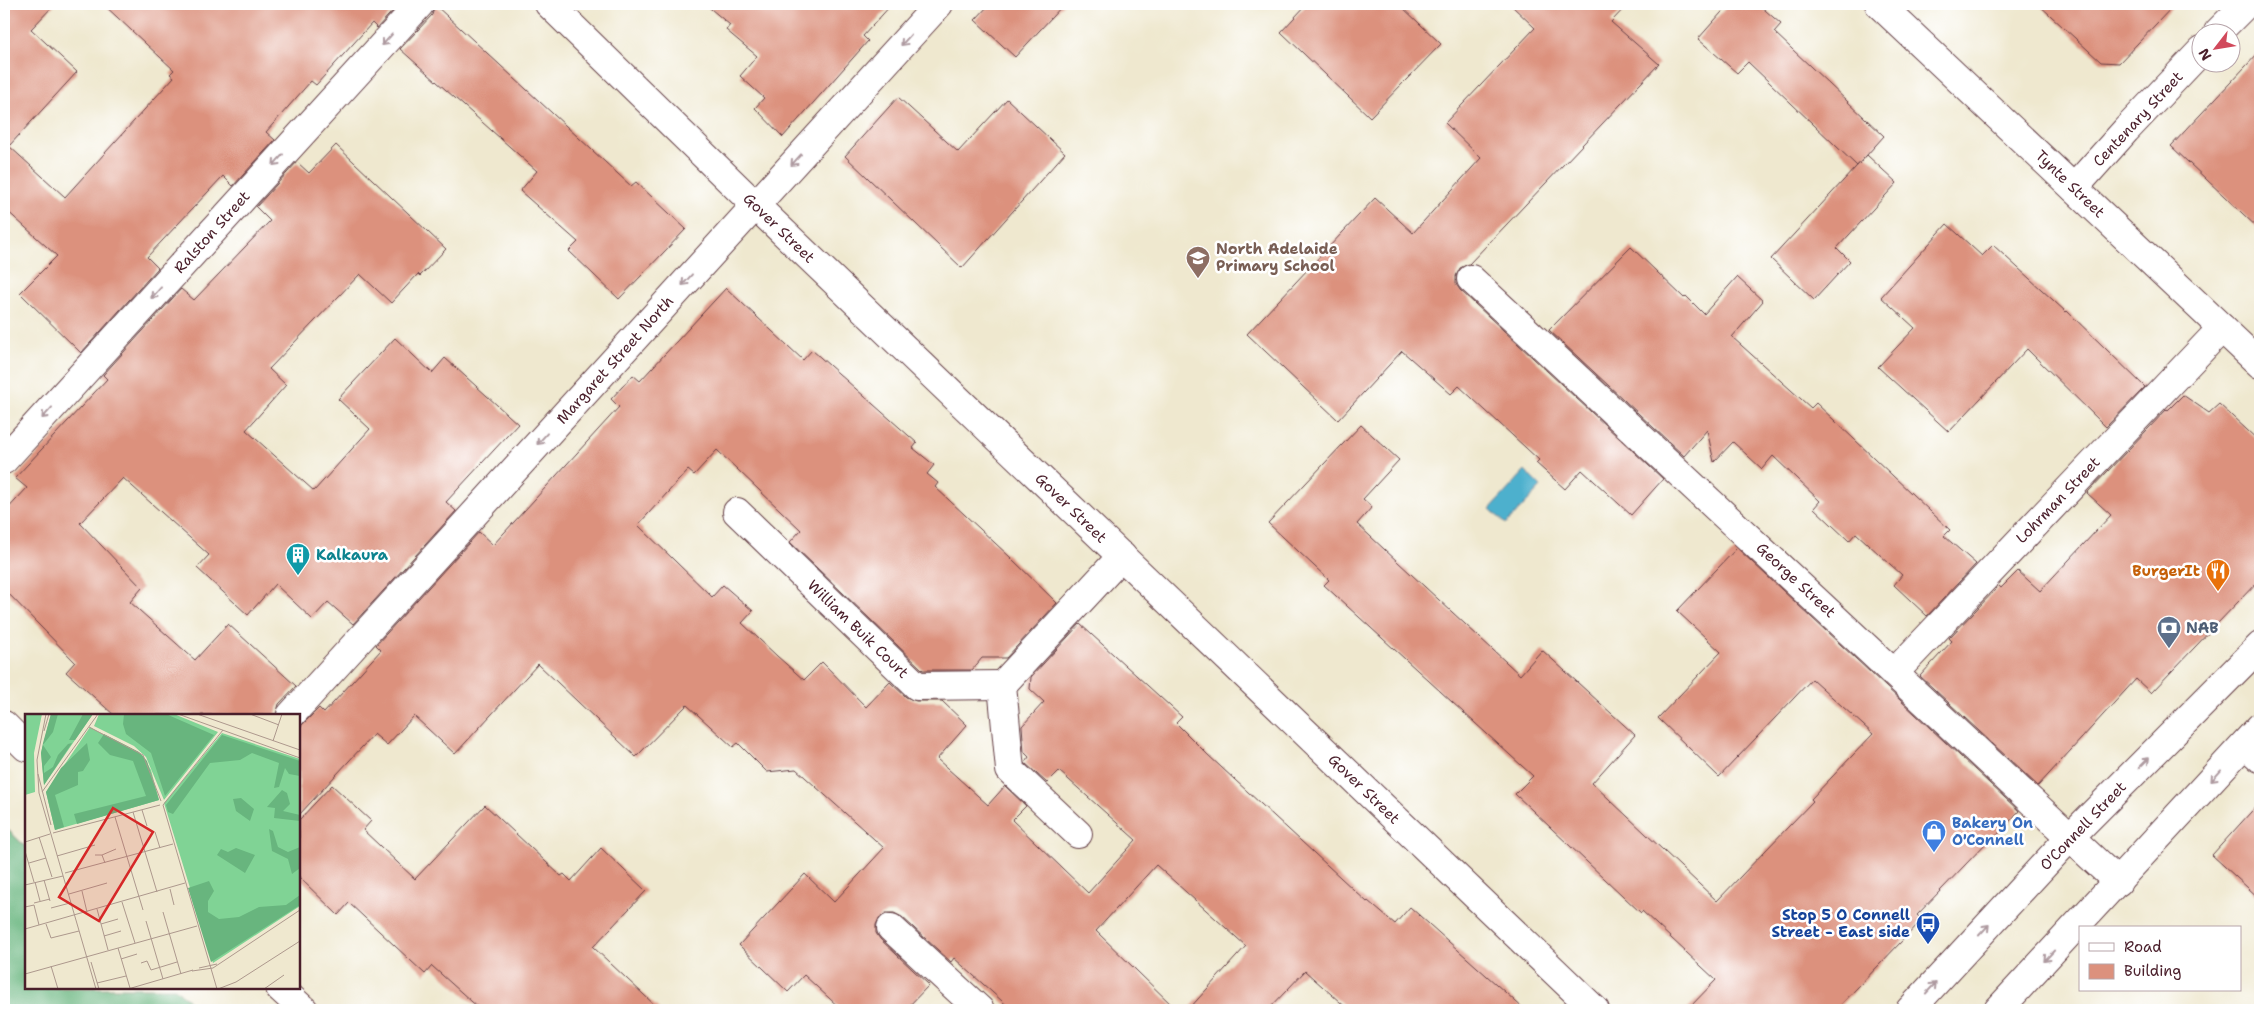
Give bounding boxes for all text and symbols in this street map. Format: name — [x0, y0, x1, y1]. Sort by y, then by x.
north arrow — [2192, 22, 2242, 72]
one-way arrow — [381, 33, 393, 46]
one-way arrow — [900, 33, 912, 46]
text: N — [2194, 45, 2215, 64]
street label: Centenary Street — [2089, 67, 2187, 171]
street label: Tynte Street — [2031, 146, 2109, 222]
one-way arrow — [272, 153, 284, 166]
one-way arrow — [790, 153, 802, 166]
street label: Ralston Street — [170, 186, 254, 278]
street label: Gover Street — [739, 189, 819, 267]
place label: North Adelaide Primary School — [1216, 239, 1338, 276]
school or university icon: North Adelaide Primary School — [1185, 245, 1211, 279]
one-way arrow — [681, 274, 693, 287]
one-way arrow — [150, 286, 162, 299]
street label: Margaret Street North — [552, 292, 678, 428]
one-way arrow — [41, 406, 53, 419]
one-way arrow — [536, 433, 548, 446]
street label: Lohrman Street — [2012, 452, 2104, 548]
street label: Gover Street — [1031, 469, 1111, 547]
street label: George Street — [1752, 538, 1840, 622]
building icon: Kalkaura — [285, 542, 311, 576]
place label: Kalkaura — [316, 545, 389, 565]
restaurant icon: BurgerIt — [2205, 558, 2231, 592]
place label: BurgerIt — [2132, 561, 2200, 581]
street label: William Buik Court — [803, 575, 913, 683]
bank icon: NAB — [2156, 615, 2182, 649]
place label: NAB — [2186, 618, 2219, 638]
inset map — [25, 714, 300, 989]
street label: Gover Street — [1324, 750, 1404, 828]
one-way arrow — [2138, 757, 2150, 769]
one-way arrow — [2210, 769, 2221, 782]
street label: O'Connell Street — [2035, 777, 2131, 875]
place label: Bakery On O'Connell — [1952, 813, 2033, 850]
shop icon: Bakery On O'Connell — [1921, 819, 1947, 853]
place label: Stop 5 O Connell Street - East side — [1771, 905, 1910, 942]
bus stop icon: Stop 5 O Connell Street - East side — [1915, 911, 1941, 945]
one-way arrow — [1979, 923, 1990, 936]
legend — [2079, 926, 2242, 992]
text: Road — [2124, 937, 2162, 957]
one-way arrow — [2043, 949, 2055, 962]
text: Building — [2124, 961, 2181, 981]
one-way arrow — [1925, 981, 1937, 994]

